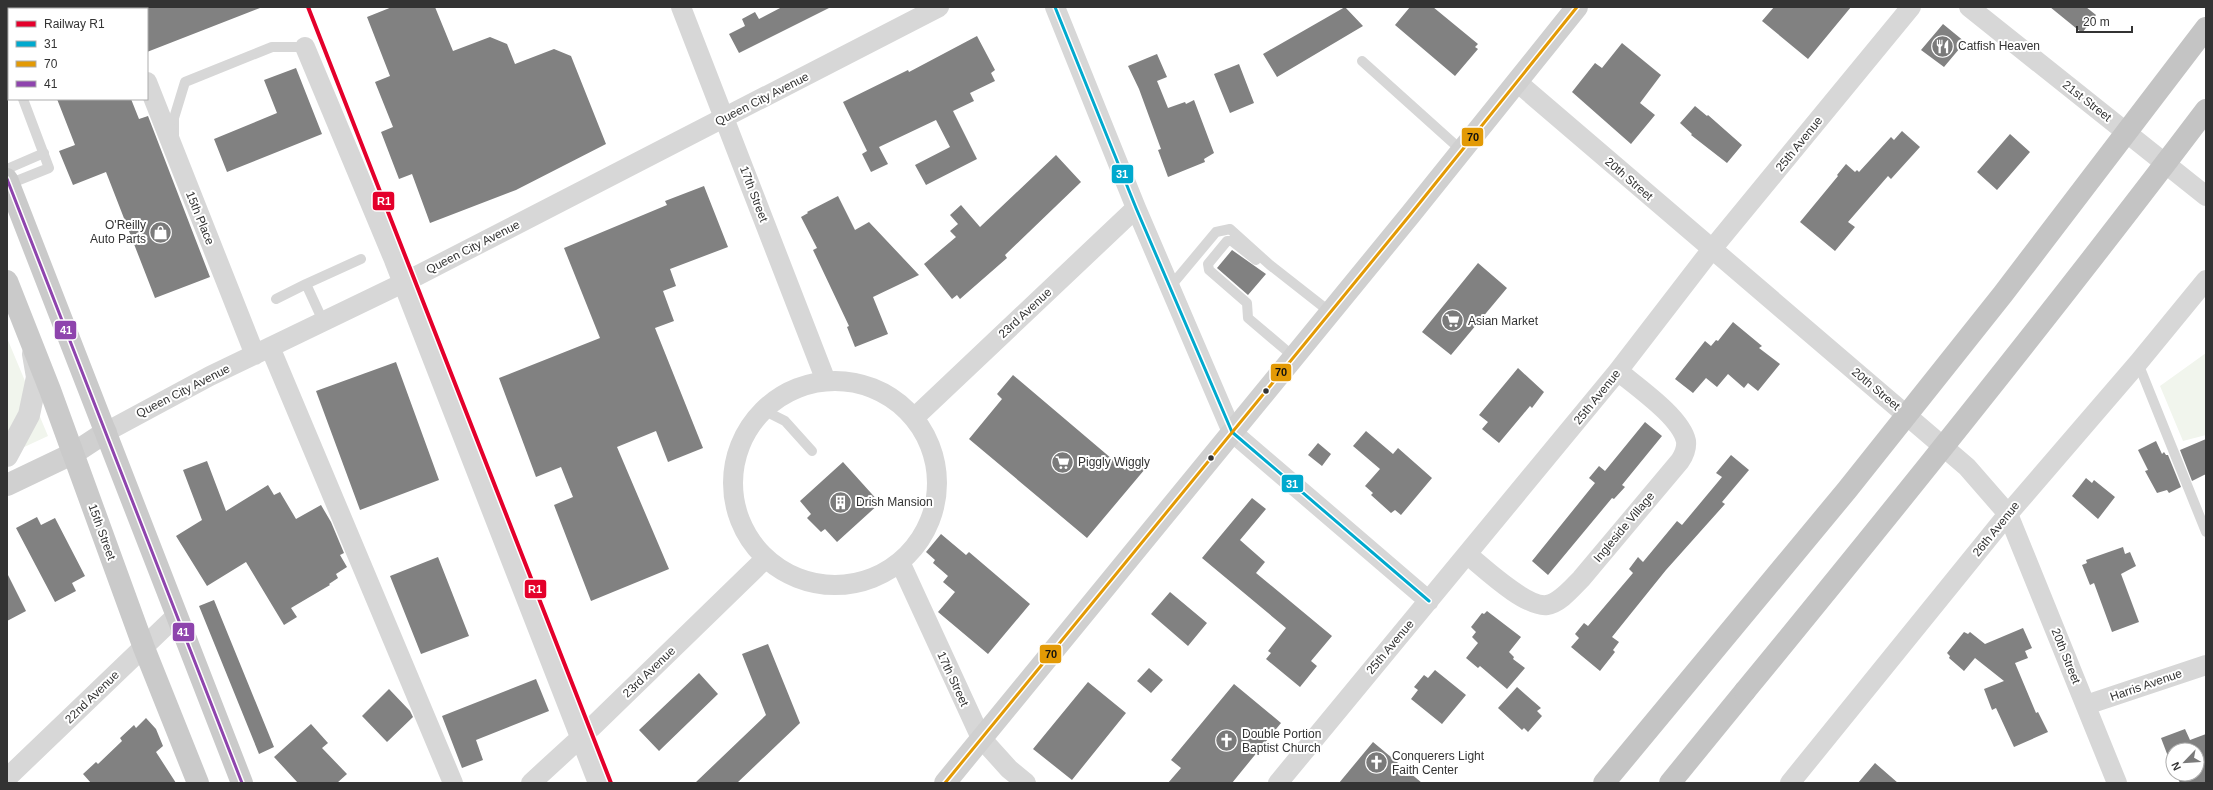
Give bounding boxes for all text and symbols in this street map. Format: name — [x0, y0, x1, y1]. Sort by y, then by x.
legend — [8, 8, 148, 100]
scale bar — [2077, 8, 2132, 34]
text: 20 m — [2083, 15, 2110, 29]
text: Railway R1 — [44, 17, 105, 31]
restaurant icon: Catfish Heaven — [1930, 33, 1956, 59]
text: 31 — [44, 37, 58, 51]
place label: Catfish Heaven — [1958, 39, 2040, 53]
text: 70 — [44, 57, 58, 71]
street label: Queen City Avenue — [713, 69, 811, 129]
text: 41 — [44, 77, 58, 91]
street label: 21st Street — [2060, 78, 2115, 125]
street label: 25th Avenue — [1773, 113, 1826, 174]
line badge: 70 — [1461, 127, 1484, 147]
text: 70 — [1467, 131, 1479, 143]
street label: 20th Street — [1602, 154, 1656, 204]
street label: 17th Street — [737, 164, 771, 225]
line badge: 31 — [1111, 164, 1134, 184]
text: 31 — [1116, 168, 1128, 180]
street label: 15th Place — [183, 189, 217, 247]
line badge: R1 — [372, 191, 395, 211]
text: R1 — [377, 195, 391, 207]
street label: Queen City Avenue — [424, 217, 522, 277]
place label: O'Reilly Auto Parts — [90, 218, 146, 246]
shop icon: O'Reilly Auto Parts — [148, 219, 174, 245]
street label: 23rd Avenue — [996, 285, 1055, 341]
supermarket icon: Asian Market — [1440, 308, 1466, 334]
place label: Asian Market — [1468, 314, 1539, 328]
line badge: 41 — [54, 320, 77, 340]
text: 41 — [60, 324, 72, 336]
street label: Queen City Avenue — [134, 361, 232, 421]
line badge: 70 — [1270, 363, 1292, 382]
street label: 20th Street — [1849, 365, 1903, 414]
text: 70 — [1275, 366, 1287, 378]
street label: 25th Avenue — [1571, 366, 1624, 427]
unlabelled marker — [1261, 386, 1271, 396]
supermarket icon: Piggly Wiggly — [1050, 449, 1076, 475]
unlabelled marker — [1206, 453, 1216, 463]
place label: Piggly Wiggly — [1078, 455, 1150, 469]
line badge: 31 — [1281, 474, 1304, 493]
text: 31 — [1286, 478, 1298, 490]
building icon: Drish Mansion — [827, 489, 853, 515]
street label: Ingleside Village — [1591, 489, 1658, 565]
place label: Drish Mansion — [856, 495, 933, 509]
street label: 26th Avenue — [1970, 498, 2023, 559]
street label: 15th Street — [85, 502, 119, 563]
line badge: R1 — [524, 579, 547, 599]
text: R1 — [528, 583, 542, 595]
street label: 25th Avenue — [1363, 617, 1417, 677]
line badge: 41 — [172, 622, 195, 642]
text: 41 — [177, 626, 189, 638]
street label: 20th Street — [2049, 626, 2084, 686]
street label: 23rd Avenue — [620, 643, 678, 700]
line badge: 70 — [1039, 644, 1062, 664]
text: 70 — [1045, 648, 1057, 660]
street label: 17th Street — [934, 649, 972, 709]
street label: Harris Avenue — [2108, 666, 2184, 704]
street label: 22nd Avenue — [62, 667, 122, 726]
place label: Double Portion Baptist Church — [1242, 727, 1321, 755]
church icon: Double Portion Baptist Church — [1213, 728, 1239, 754]
north arrow — [2165, 742, 2205, 782]
place label: Conquerers Light Faith Center — [1392, 749, 1485, 777]
church icon: Conquerers Light Faith Center — [1364, 750, 1390, 776]
text: N — [2169, 760, 2183, 772]

